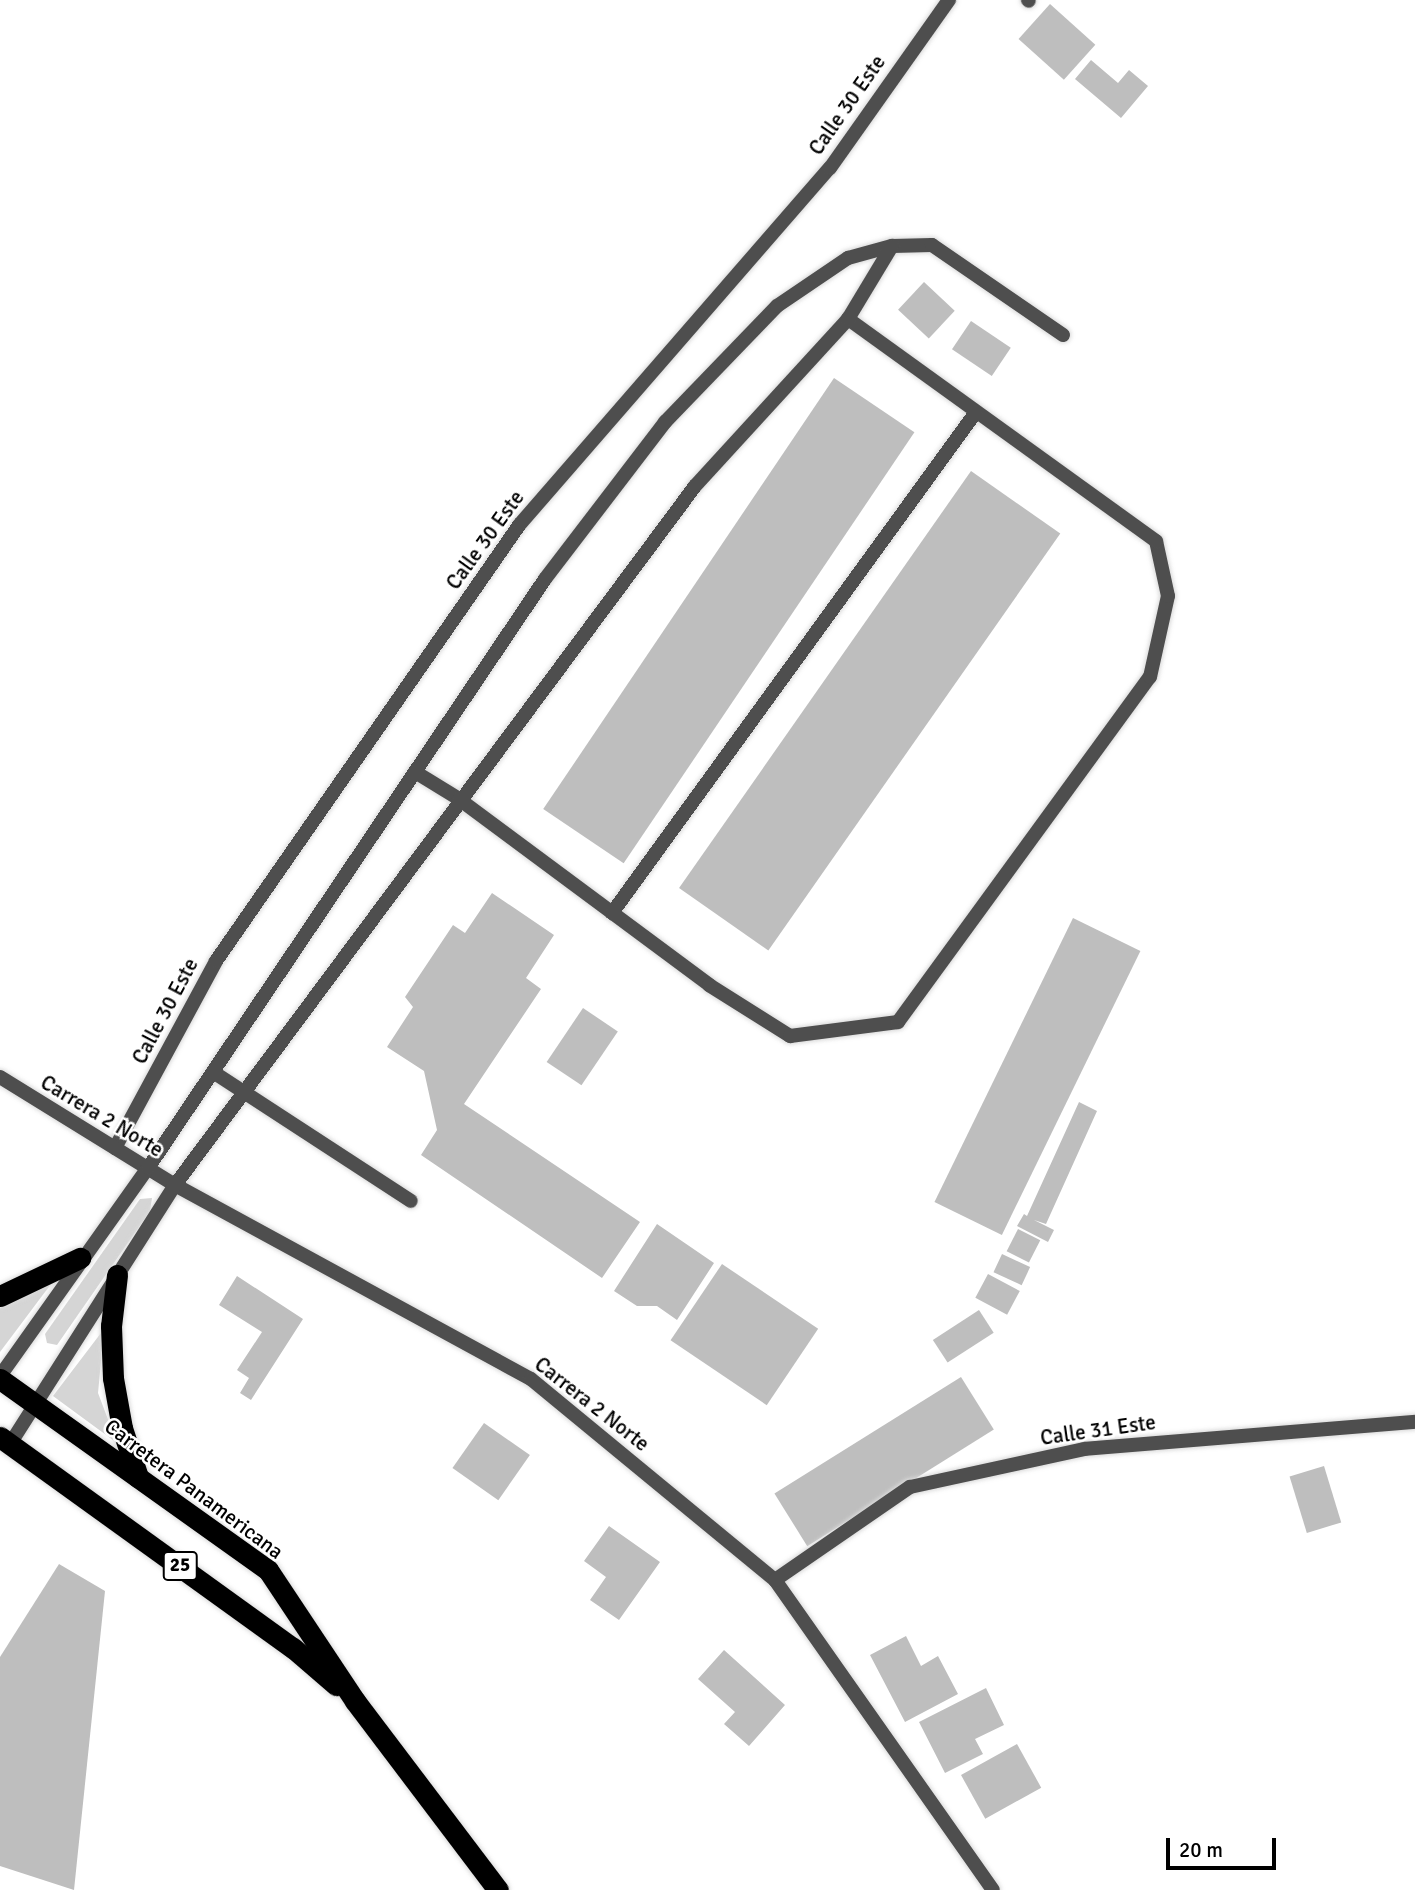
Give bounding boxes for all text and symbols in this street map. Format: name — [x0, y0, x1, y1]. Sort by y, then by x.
street label: Calle 30 Este — [803, 50, 891, 160]
street label: Calle 30 Este — [441, 486, 529, 594]
street label: Calle 30 Este — [127, 954, 203, 1068]
street label: Carrera 2 Norte — [36, 1070, 168, 1162]
street label: Carrera 2 Norte — [530, 1351, 654, 1457]
street label: Calle 31 Este — [1039, 1409, 1157, 1451]
street label: Carretera Panamericana — [100, 1414, 288, 1564]
road number: 25 — [162, 1550, 198, 1582]
scale bar — [1170, 1824, 1280, 1868]
text: 20 m — [1179, 1837, 1223, 1863]

